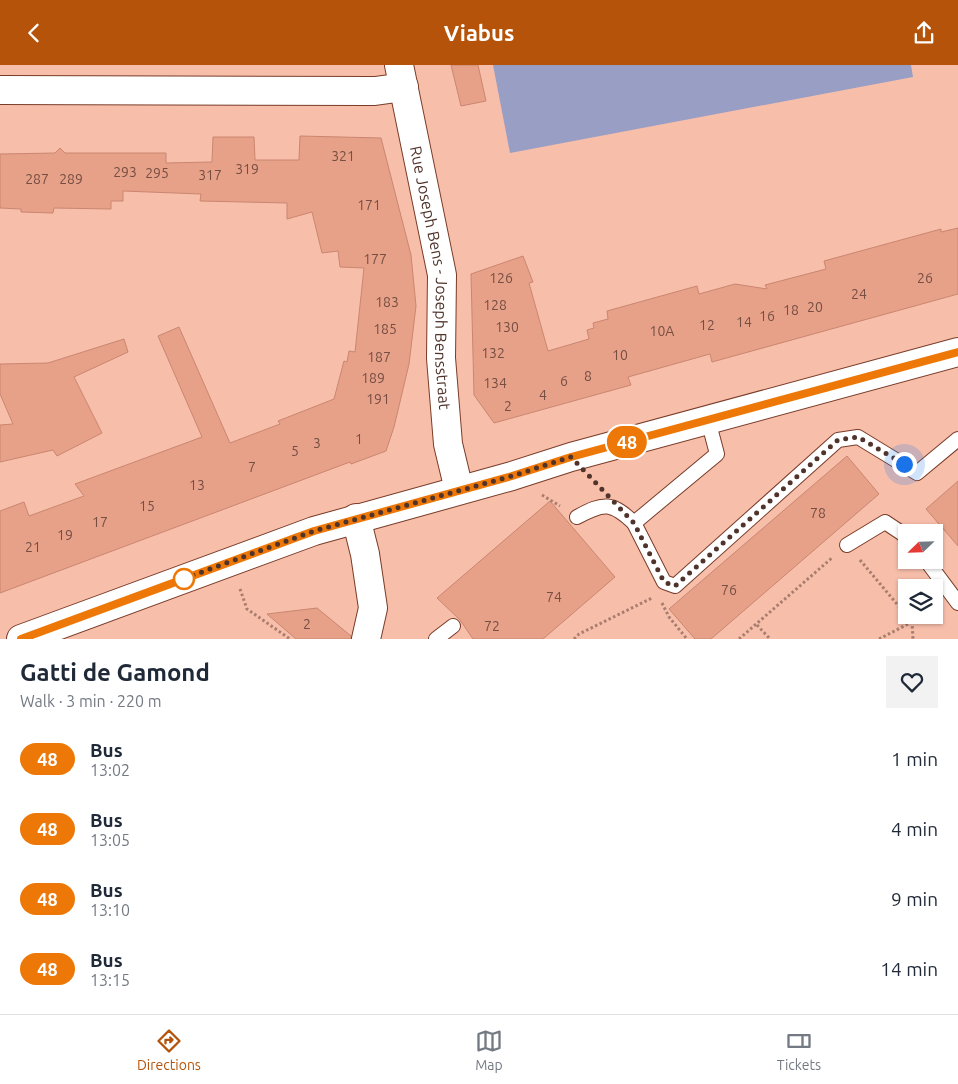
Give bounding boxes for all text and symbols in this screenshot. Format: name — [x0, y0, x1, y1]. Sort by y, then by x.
icon: back — [20, 19, 48, 47]
icon: share — [910, 19, 938, 47]
text: Viabus — [444, 20, 514, 45]
street label: Rue Joseph Bens - Joseph Bensstraat — [407, 144, 454, 411]
house number: 321 — [331, 148, 355, 164]
house number: 319 — [235, 161, 259, 177]
house number: 293 — [113, 164, 137, 180]
house number: 295 — [145, 165, 169, 181]
house number: 317 — [198, 167, 222, 183]
house number: 287 — [25, 171, 49, 187]
house number: 289 — [59, 171, 83, 187]
house number: 171 — [357, 197, 381, 213]
house number: 177 — [363, 251, 387, 267]
house number: 126 — [489, 270, 513, 286]
house number: 26 — [917, 270, 933, 286]
house number: 24 — [851, 286, 867, 302]
house number: 183 — [375, 294, 399, 310]
house number: 128 — [483, 297, 507, 313]
house number: 20 — [807, 299, 823, 315]
house number: 18 — [783, 302, 799, 318]
house number: 16 — [759, 308, 775, 324]
house number: 14 — [736, 314, 752, 330]
house number: 12 — [699, 317, 715, 333]
house number: 130 — [495, 319, 519, 335]
house number: 185 — [373, 321, 397, 337]
house number: 10A — [650, 323, 674, 339]
house number: 132 — [481, 345, 505, 361]
house number: 10 — [612, 347, 628, 363]
house number: 187 — [367, 349, 391, 365]
house number: 8 — [584, 368, 592, 384]
house number: 189 — [361, 370, 385, 386]
house number: 6 — [560, 373, 568, 389]
house number: 134 — [483, 375, 507, 391]
house number: 4 — [539, 387, 547, 403]
house number: 191 — [366, 391, 390, 407]
house number: 2 — [504, 398, 512, 414]
line badge: 48 — [604, 426, 650, 458]
house number: 1 — [355, 431, 363, 447]
text: 48 — [617, 432, 637, 452]
house number: 3 — [313, 435, 321, 451]
house number: 5 — [291, 443, 299, 459]
your location — [892, 452, 917, 477]
house number: 7 — [248, 459, 256, 475]
house number: 13 — [189, 477, 205, 493]
house number: 15 — [139, 498, 155, 514]
house number: 78 — [810, 505, 826, 521]
house number: 17 — [92, 514, 108, 530]
north arrow — [898, 524, 942, 569]
map controls — [898, 524, 943, 624]
house number: 19 — [57, 527, 73, 543]
house number: 21 — [25, 539, 41, 555]
unlabelled marker — [173, 568, 195, 590]
button: layers — [898, 579, 943, 624]
house number: 76 — [721, 582, 737, 598]
house number: 74 — [546, 589, 562, 605]
house number: 2 — [303, 616, 311, 632]
house number: 72 — [484, 618, 500, 634]
button: heart — [886, 656, 938, 708]
text: Gatti de Gamond — [20, 659, 210, 686]
text: Walk · 3 min · 220 m — [20, 692, 162, 710]
text: Bus — [90, 739, 123, 761]
text: 1 min — [891, 748, 938, 770]
text: 48 — [37, 749, 58, 769]
text: 13:02 — [90, 761, 130, 779]
text: Bus — [90, 809, 123, 831]
text: 4 min — [891, 818, 938, 840]
text: 48 — [37, 819, 58, 839]
text: 13:05 — [90, 831, 130, 849]
text: Bus — [90, 879, 123, 901]
text: 9 min — [891, 888, 938, 910]
text: 48 — [37, 889, 58, 909]
text: 13:10 — [90, 901, 130, 919]
text: Bus — [90, 949, 123, 971]
text: 14 min — [880, 958, 938, 980]
text: 48 — [37, 959, 58, 979]
text: 13:15 — [90, 971, 130, 989]
tab: Directions — [137, 1027, 201, 1073]
tab: Map — [475, 1027, 503, 1073]
tab: Tickets — [777, 1027, 821, 1073]

